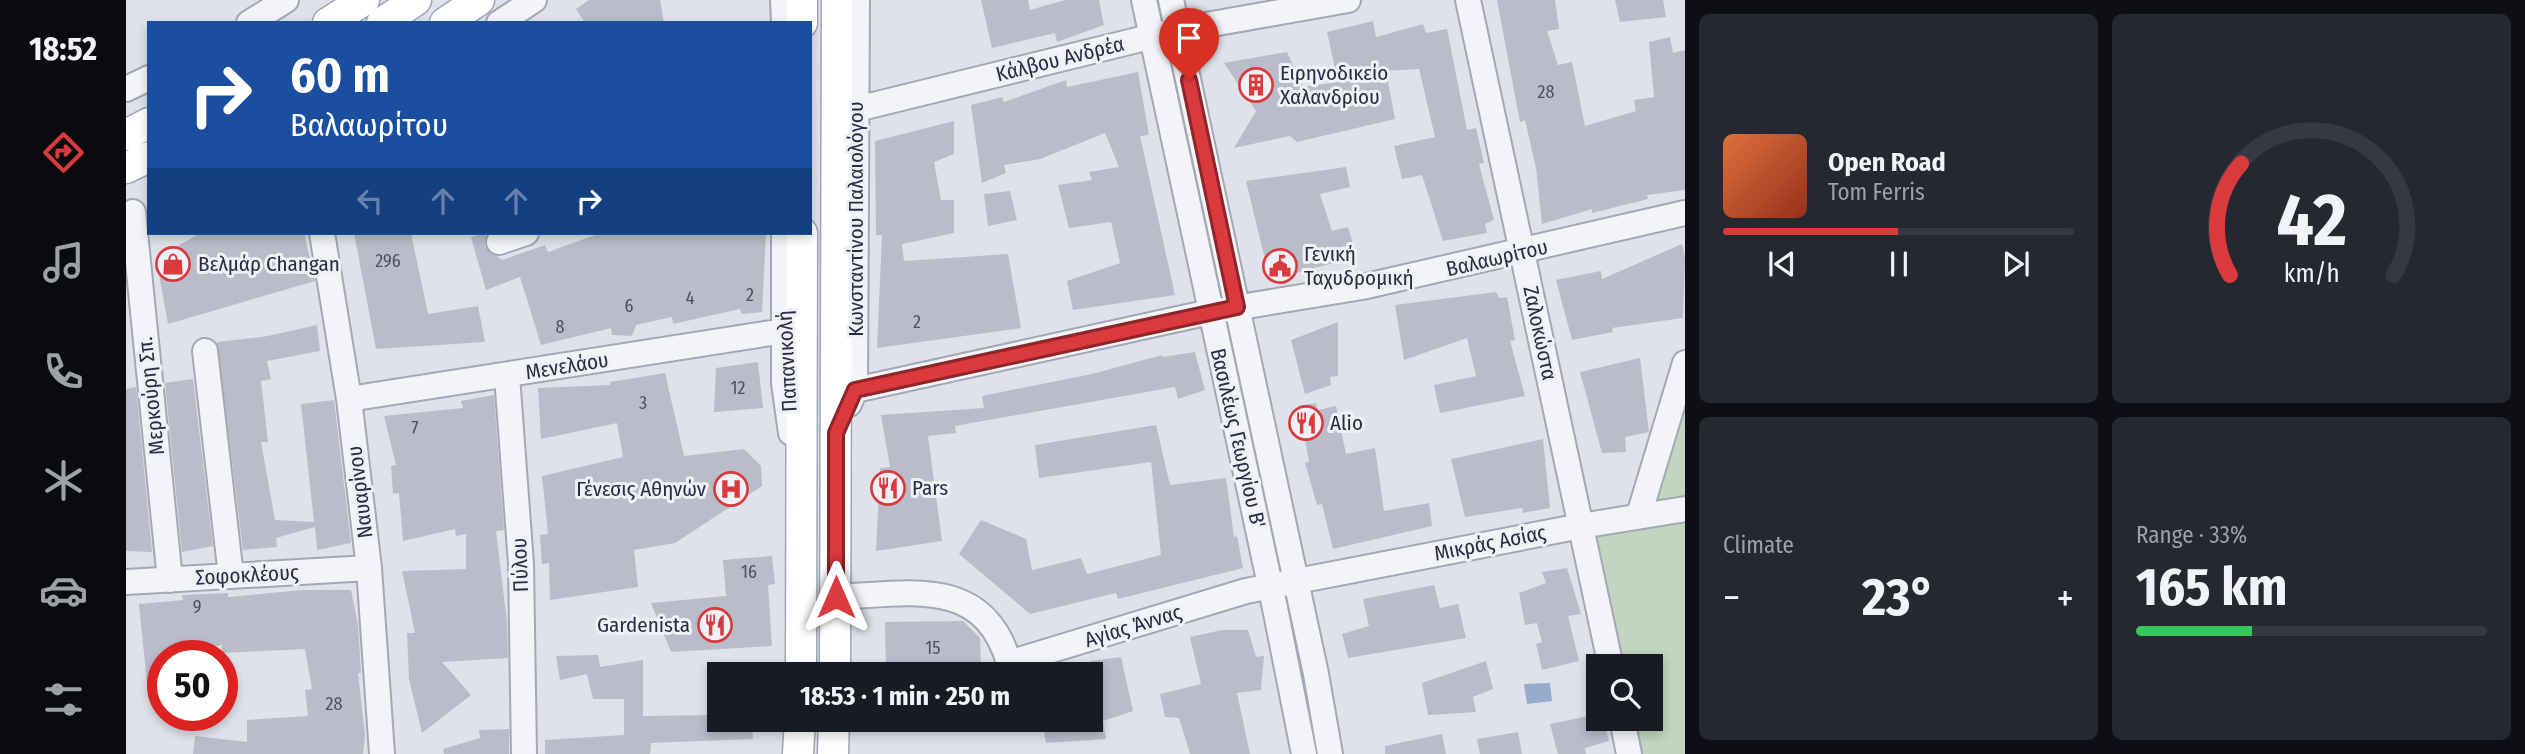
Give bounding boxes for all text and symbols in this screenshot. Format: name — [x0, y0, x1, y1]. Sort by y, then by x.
pin — [1159, 8, 1219, 80]
icon: arrive — [1170, 19, 1208, 57]
text: 18:52 — [29, 30, 97, 68]
street label: Κάλβου Ανδρέα — [993, 31, 1127, 87]
text: 60 m — [290, 46, 390, 105]
icon: right — [175, 49, 266, 140]
place label: Ειρηνοδικείο Χαλανδρίου — [1280, 60, 1388, 110]
building icon: Ειρηνοδικείο Χαλανδρίου — [1237, 66, 1275, 104]
house number: 28 — [1538, 81, 1554, 103]
street label: Κωνσταντίνου Παλαιολόγου — [843, 101, 869, 337]
text: Βαλαωρίτου — [290, 106, 448, 144]
icon: directions — [39, 128, 88, 177]
text: Open Road — [1828, 147, 1946, 178]
text: 42 — [2276, 177, 2347, 264]
text: Tom Ferris — [1828, 178, 1925, 206]
icon: left — [351, 182, 389, 220]
icon: ahead — [424, 182, 462, 220]
icon: ahead — [497, 182, 535, 220]
icon: right — [570, 182, 608, 220]
street label: Βαλαωρίτου — [1444, 234, 1550, 282]
icon: music — [39, 238, 88, 287]
place label: Γενική Ταχυδρομική — [1304, 241, 1414, 291]
shop icon: Βελμάρ Changan — [154, 245, 192, 283]
icon: previous — [1763, 245, 1801, 283]
icon: pause — [1880, 245, 1918, 283]
icon: next — [1997, 245, 2035, 283]
public building icon: Γενική Ταχυδρομική — [1261, 247, 1299, 285]
house number: 296 — [375, 250, 401, 272]
place label: Βελμάρ Changan — [198, 251, 340, 277]
text: km/h — [2284, 259, 2339, 289]
street label: Ζαλοκώστα — [1517, 283, 1563, 383]
house number: 2 — [746, 284, 754, 306]
house number: 4 — [686, 287, 695, 309]
house number: 6 — [625, 295, 634, 317]
street label: Παπανικολή — [771, 310, 803, 412]
house number: 2 — [913, 311, 921, 333]
house number: 8 — [556, 316, 565, 338]
street label: Μερκούρη Σπ. — [132, 336, 170, 456]
street label: Βασιλέως Γεωργίου Β' — [1205, 346, 1271, 530]
icon: phone — [39, 347, 88, 396]
street label: Μενελάου — [524, 347, 610, 385]
house number: 12 — [731, 377, 746, 399]
house number: 3 — [639, 392, 647, 414]
restaurant icon: Alio — [1287, 404, 1325, 442]
place label: Alio — [1330, 410, 1363, 436]
house number: 7 — [411, 417, 419, 439]
street label: Ναυαρίνου — [341, 444, 379, 540]
icon: climate — [39, 456, 88, 505]
restaurant icon: Pars — [869, 469, 907, 507]
hospital icon: Γένεσις Αθηνών — [712, 470, 750, 508]
place label: Pars — [912, 475, 948, 501]
place label: Γένεσις Αθηνών — [576, 476, 706, 502]
street label: Μικράς Ασίας — [1432, 519, 1548, 567]
text: Range · 33% — [2136, 521, 2247, 549]
text: Climate — [1723, 531, 1794, 559]
street label: Πύλου — [506, 537, 534, 593]
text: 165 km — [2136, 556, 2287, 619]
street label: Σοφοκλέους — [195, 559, 299, 591]
position arrow — [799, 560, 873, 634]
house number: 16 — [741, 561, 757, 583]
icon: car — [39, 566, 88, 615]
text: 23° — [1862, 566, 1935, 629]
text: − — [1723, 575, 1740, 621]
text: + — [2057, 575, 2074, 621]
house number: 9 — [193, 596, 201, 618]
street label: Αγίας Άννας — [1081, 599, 1185, 653]
restaurant icon: Gardenista — [696, 606, 734, 644]
place label: Gardenista — [597, 612, 690, 638]
house number: 15 — [925, 637, 941, 659]
speed limit sign: 50 — [147, 640, 238, 731]
map controls — [1586, 654, 1663, 731]
button: search — [1586, 654, 1663, 731]
icon: filters — [39, 675, 88, 724]
text: 18:53 · 1 min · 250 m — [800, 681, 1010, 712]
house number: 28 — [326, 693, 342, 715]

